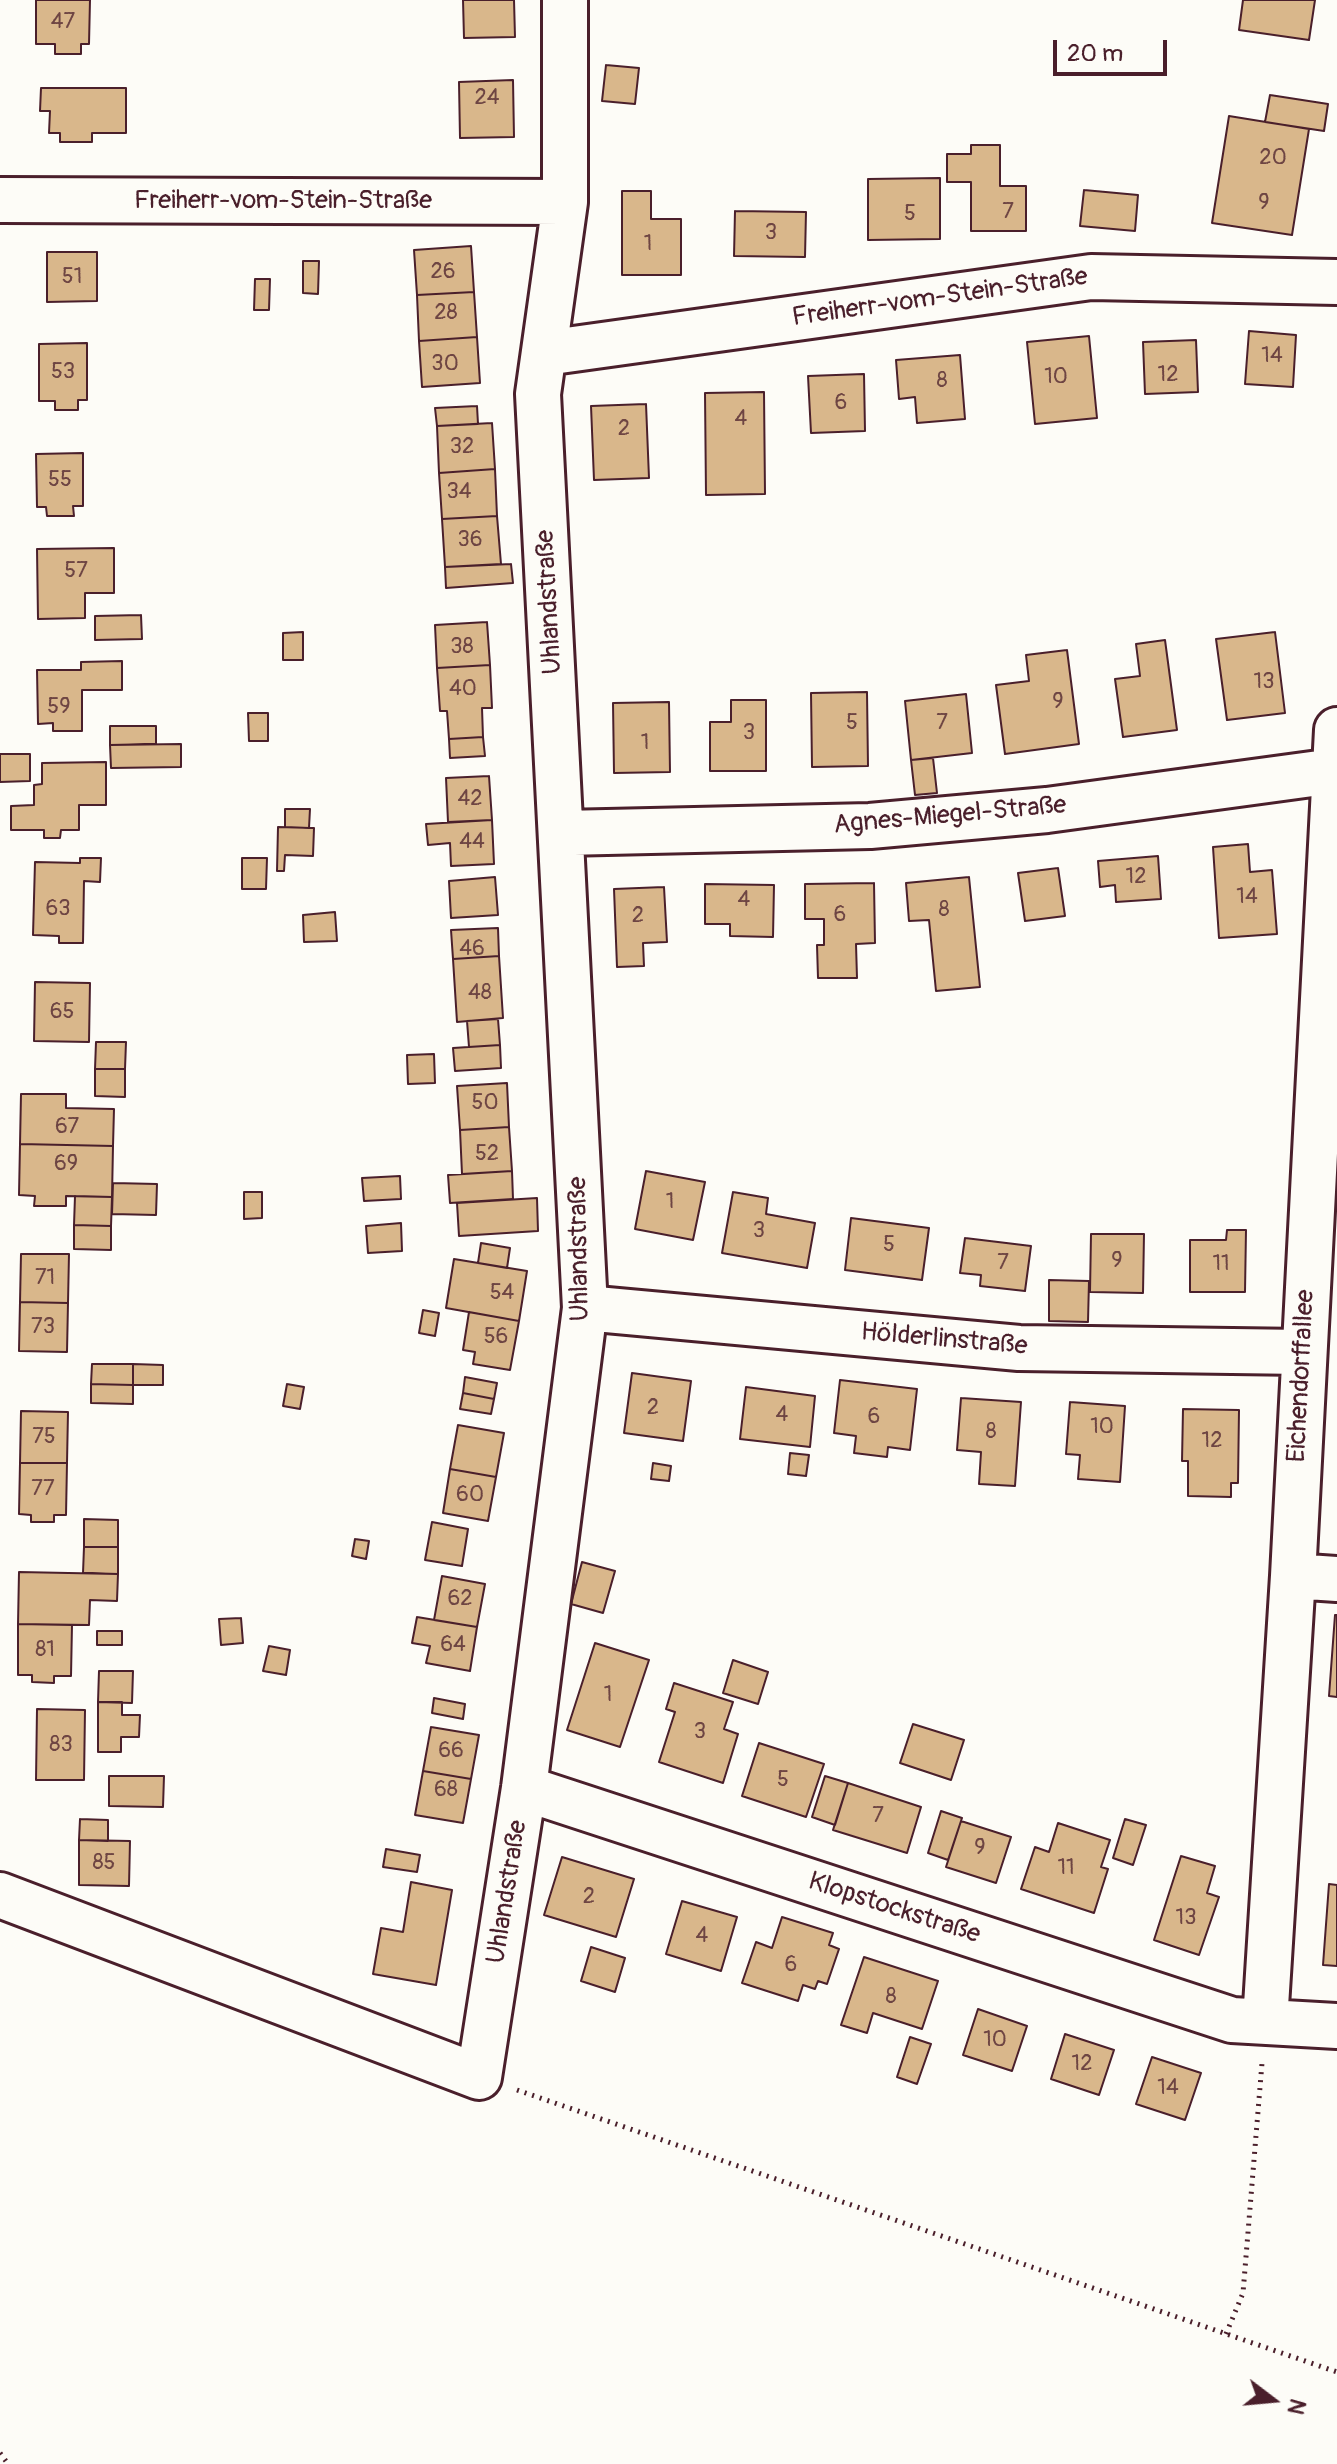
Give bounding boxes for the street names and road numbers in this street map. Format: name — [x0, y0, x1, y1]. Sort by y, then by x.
street label: Freiherr-vom-Stein-Straße — [134, 185, 432, 217]
street label: Freiherr-vom-Stein-Straße — [790, 262, 1090, 334]
street label: Uhlandstraße — [531, 529, 569, 675]
street label: Agnes-Miegel-Straße — [832, 790, 1068, 842]
street label: Uhlandstraße — [563, 1176, 597, 1322]
street label: Eichendorffallee — [1282, 1289, 1322, 1463]
street label: Hölderlinstraße — [859, 1317, 1029, 1363]
street label: Uhlandstraße — [481, 1818, 535, 1966]
street label: Klopstockstraße — [804, 1867, 984, 1951]

